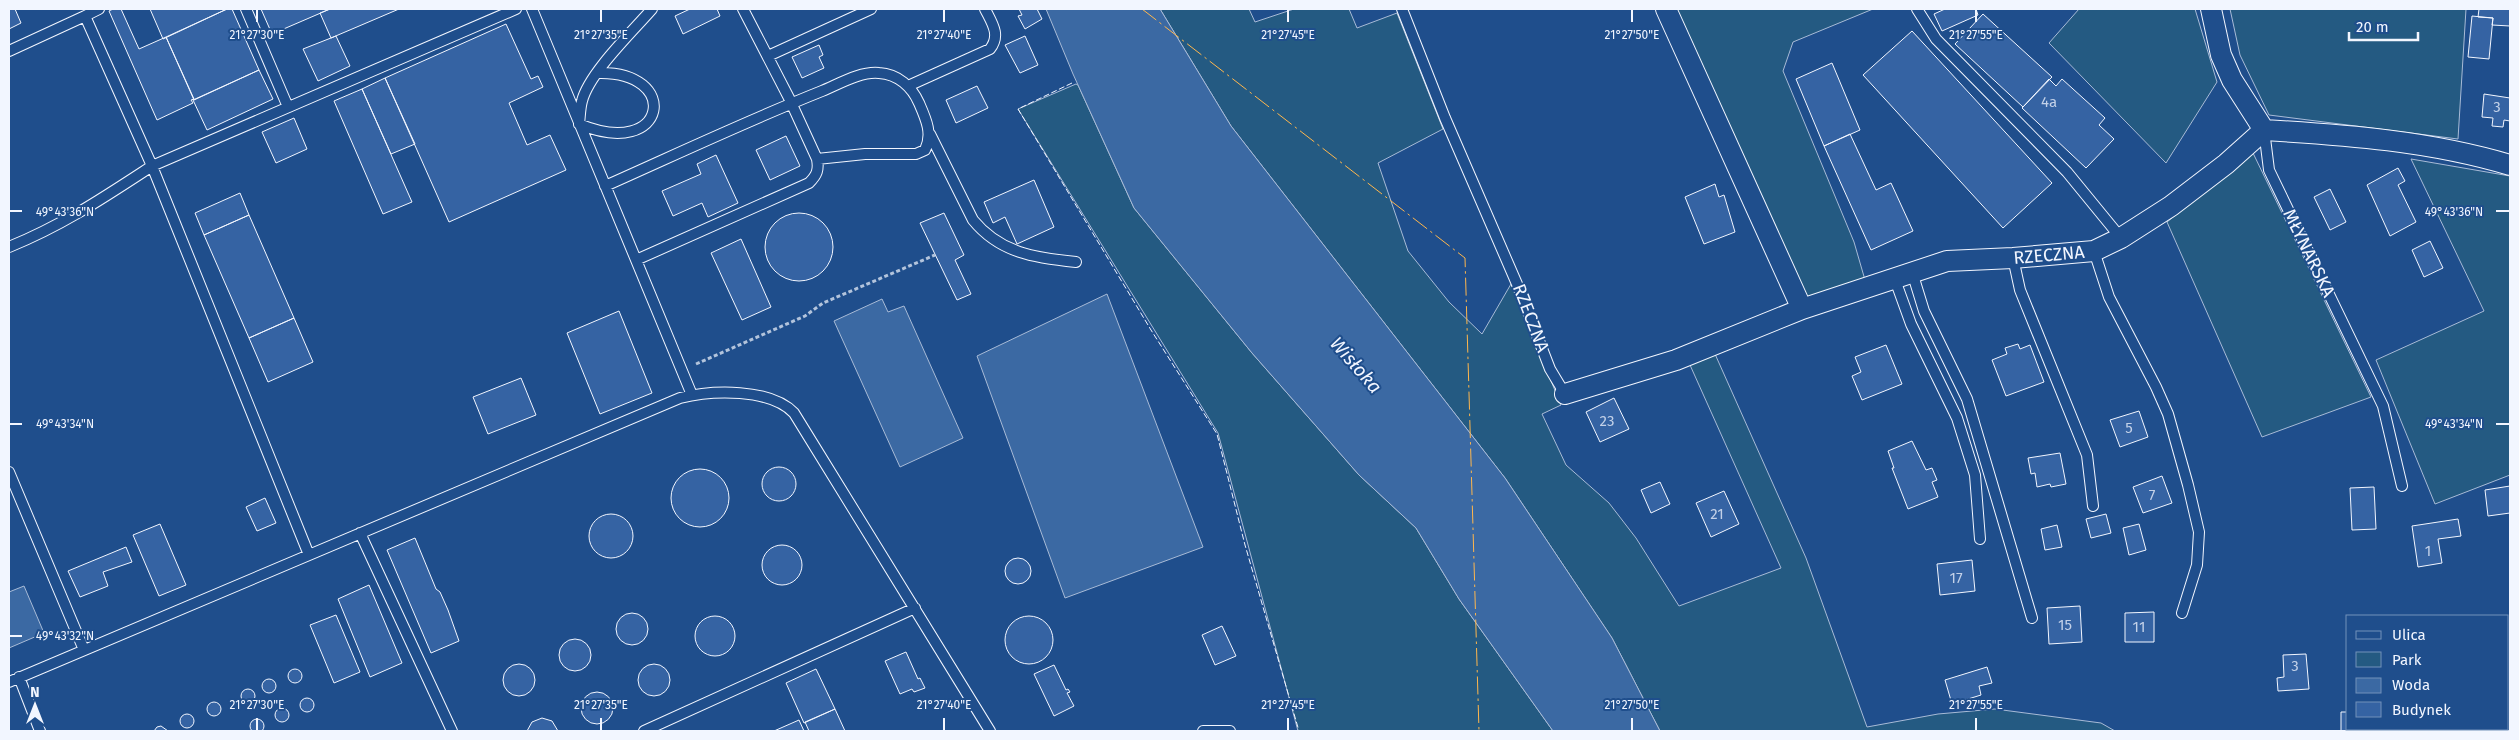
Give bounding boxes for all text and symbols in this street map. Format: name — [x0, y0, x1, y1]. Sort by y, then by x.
scale bar — [2349, 10, 2418, 42]
text: 20 m — [2356, 18, 2389, 36]
text: 21°27'30"E — [230, 28, 284, 42]
text: 21°27'35"E — [574, 28, 628, 42]
text: 21°27'40"E — [917, 28, 971, 42]
text: 21°27'45"E — [1261, 28, 1315, 42]
text: 21°27'50"E — [1605, 28, 1659, 42]
text: 21°27'55"E — [1949, 28, 2003, 42]
house number: 4a — [2041, 93, 2057, 111]
house number: 3 — [2493, 98, 2501, 116]
text: 49°43'36"N — [36, 205, 94, 219]
street label: MŁYNARSKA — [2278, 205, 2340, 301]
text: 49°43'36"N — [2425, 205, 2483, 219]
street label: RZECZNA — [2012, 241, 2086, 269]
street label: RZECZNA — [1508, 281, 1554, 356]
water label: Wisłoka — [1325, 332, 1387, 398]
house number: 23 — [1600, 412, 1614, 430]
text: 49°43'34"N — [36, 417, 94, 431]
text: 49°43'34"N — [2425, 417, 2483, 431]
house number: 5 — [2125, 419, 2133, 437]
house number: 7 — [2149, 486, 2156, 504]
house number: 21 — [1710, 505, 1724, 523]
house number: 1 — [2425, 542, 2431, 560]
house number: 17 — [1949, 569, 1963, 587]
legend — [2346, 615, 2509, 730]
house number: 15 — [2058, 616, 2072, 634]
house number: 11 — [2133, 618, 2145, 636]
text: Ulica — [2392, 626, 2426, 644]
text: 49°43'32"N — [36, 629, 94, 643]
text: Park — [2392, 651, 2422, 669]
house number: 3 — [2291, 657, 2299, 675]
text: Woda — [2392, 676, 2430, 694]
north arrow — [10, 680, 60, 730]
text: N — [30, 684, 40, 701]
text: 21°27'30"E — [230, 698, 284, 712]
text: 21°27'35"E — [574, 698, 628, 712]
text: 21°27'40"E — [917, 698, 971, 712]
text: 21°27'45"E — [1261, 698, 1315, 712]
text: 21°27'50"E — [1605, 698, 1659, 712]
text: 21°27'55"E — [1949, 698, 2003, 712]
text: Budynek — [2392, 701, 2451, 719]

